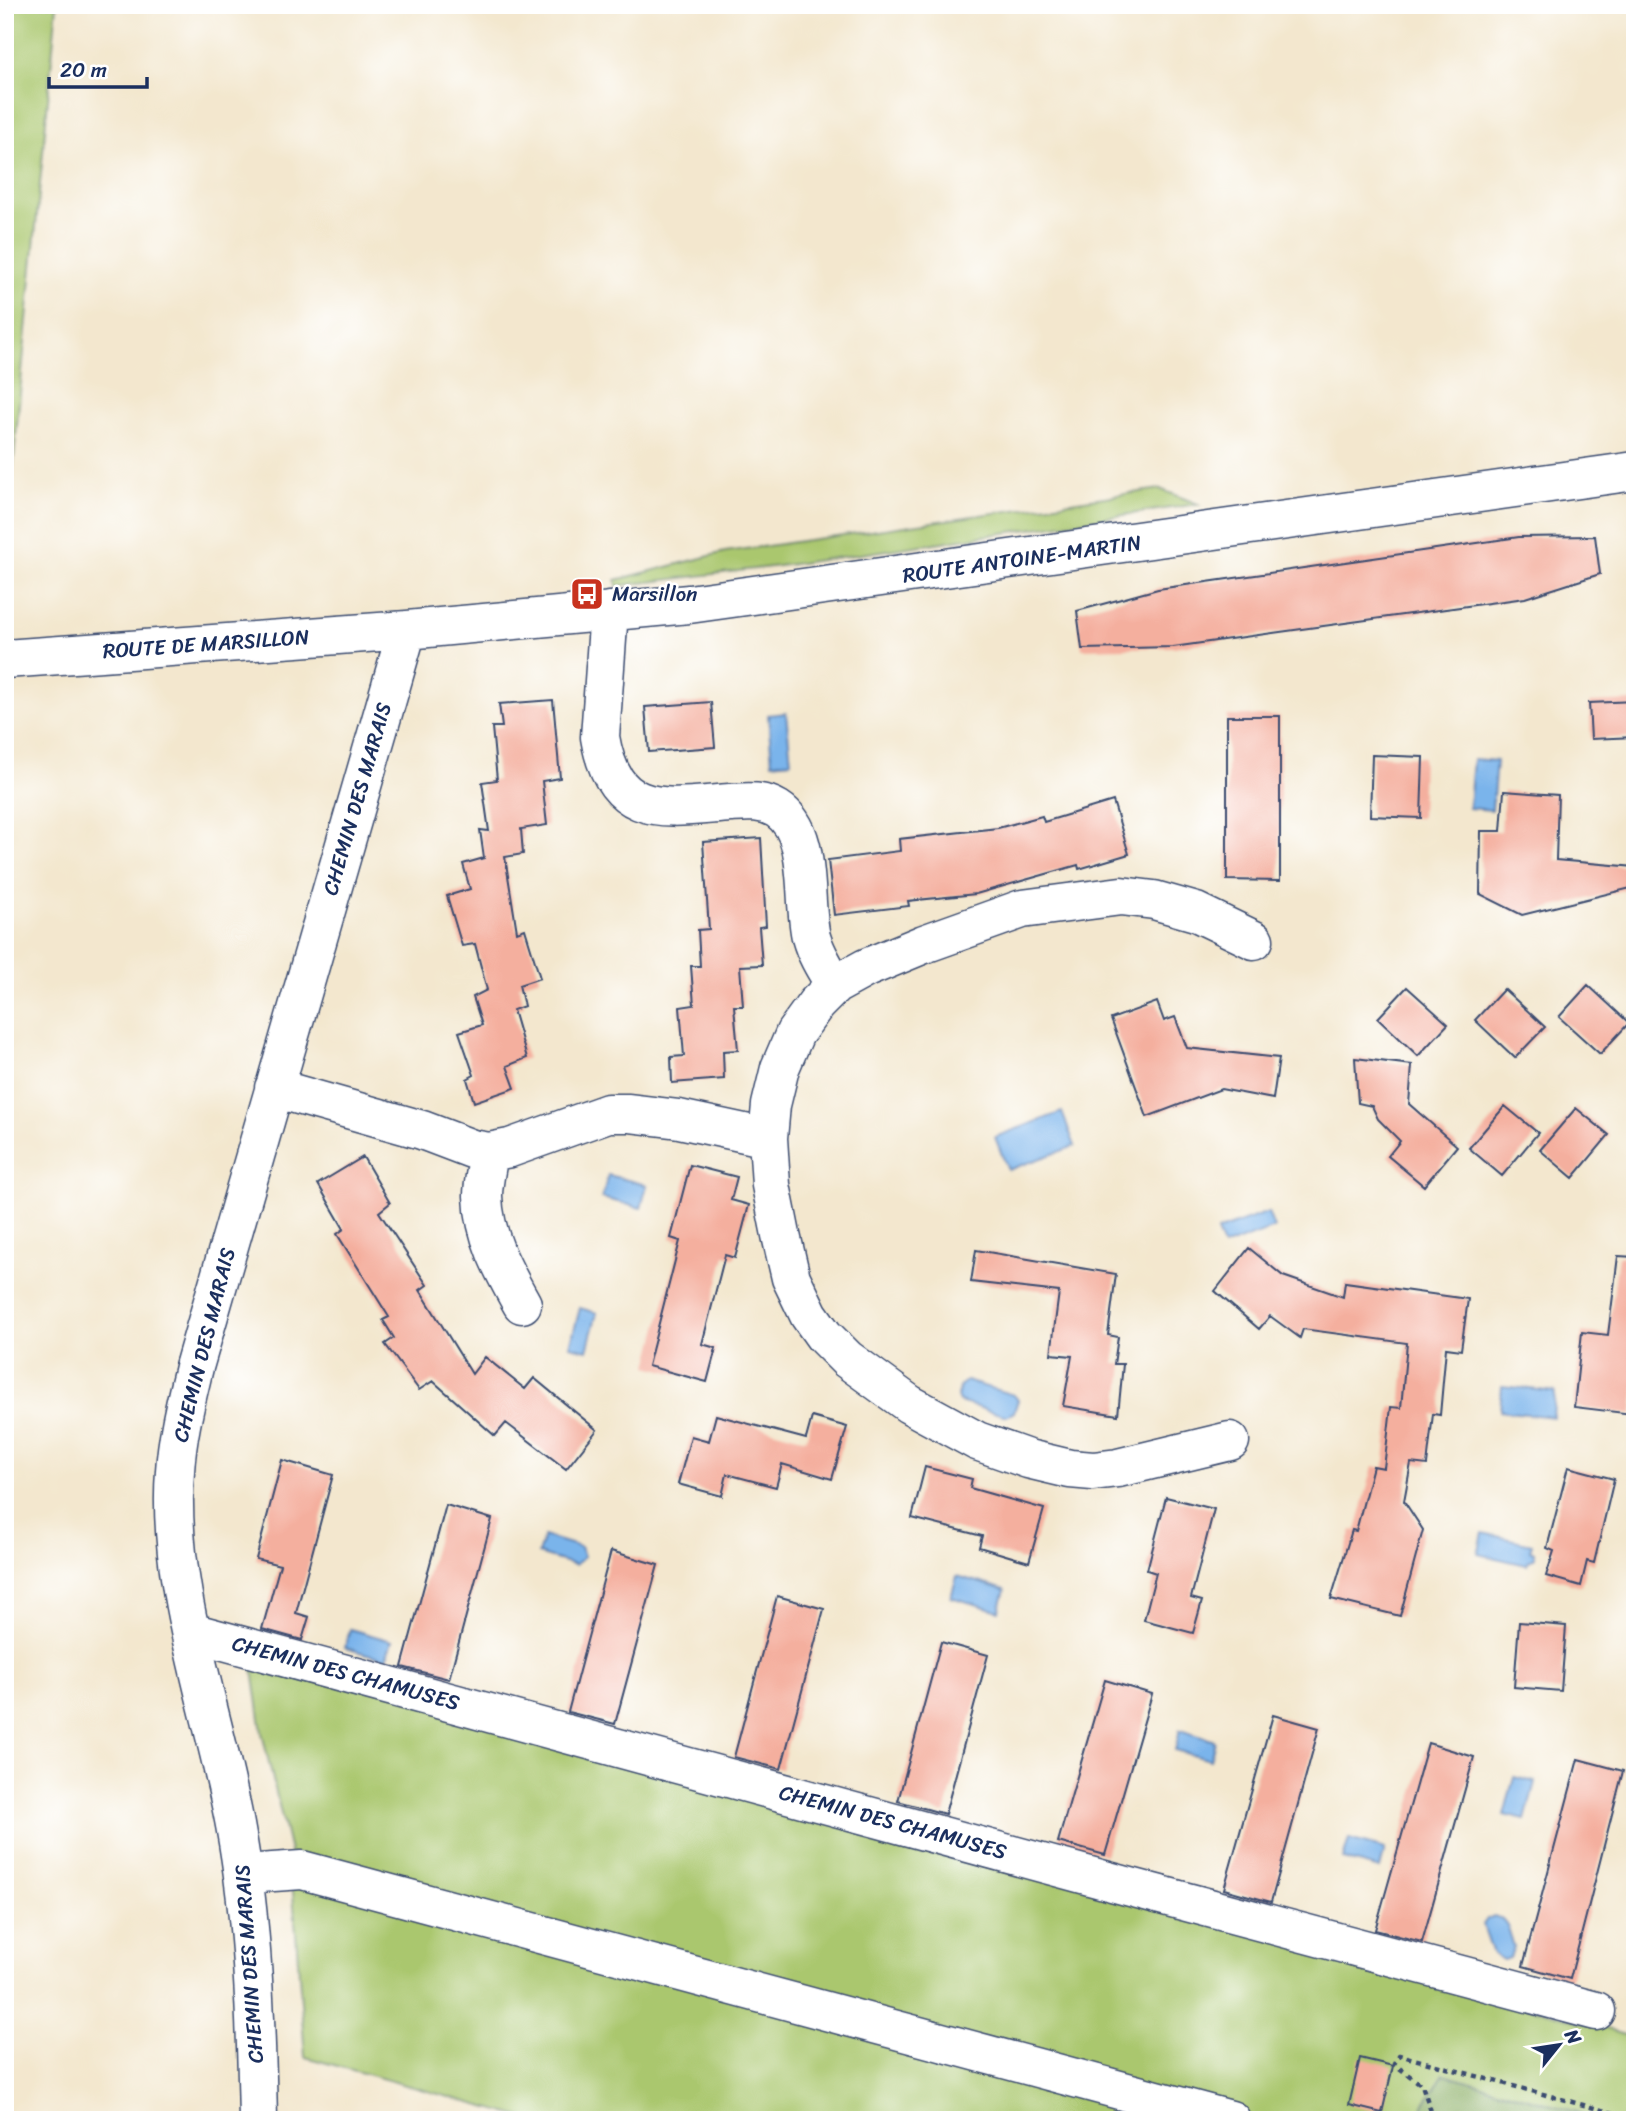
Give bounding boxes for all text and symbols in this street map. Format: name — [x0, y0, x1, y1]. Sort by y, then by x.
scale bar — [49, 46, 147, 90]
text: 20 m — [60, 51, 107, 89]
street label: ROUTE ANTOINE-MARTIN — [900, 523, 1144, 595]
bus stop icon: Marsillon — [568, 575, 606, 613]
place label: Marsillon — [612, 575, 697, 613]
street label: ROUTE DE MARSILLON — [101, 618, 311, 670]
street label: CHEMIN DES MARAIS — [311, 698, 403, 900]
street label: CHEMIN DES MARAIS — [161, 1244, 247, 1446]
street label: CHEMIN DES CHAMUSES — [228, 1624, 464, 1722]
street label: CHEMIN DES CHAMUSES — [775, 1773, 1011, 1871]
street label: CHEMIN DES MARAIS — [223, 1863, 275, 2065]
north arrow — [1524, 2010, 1594, 2080]
text: N — [1555, 2022, 1591, 2051]

